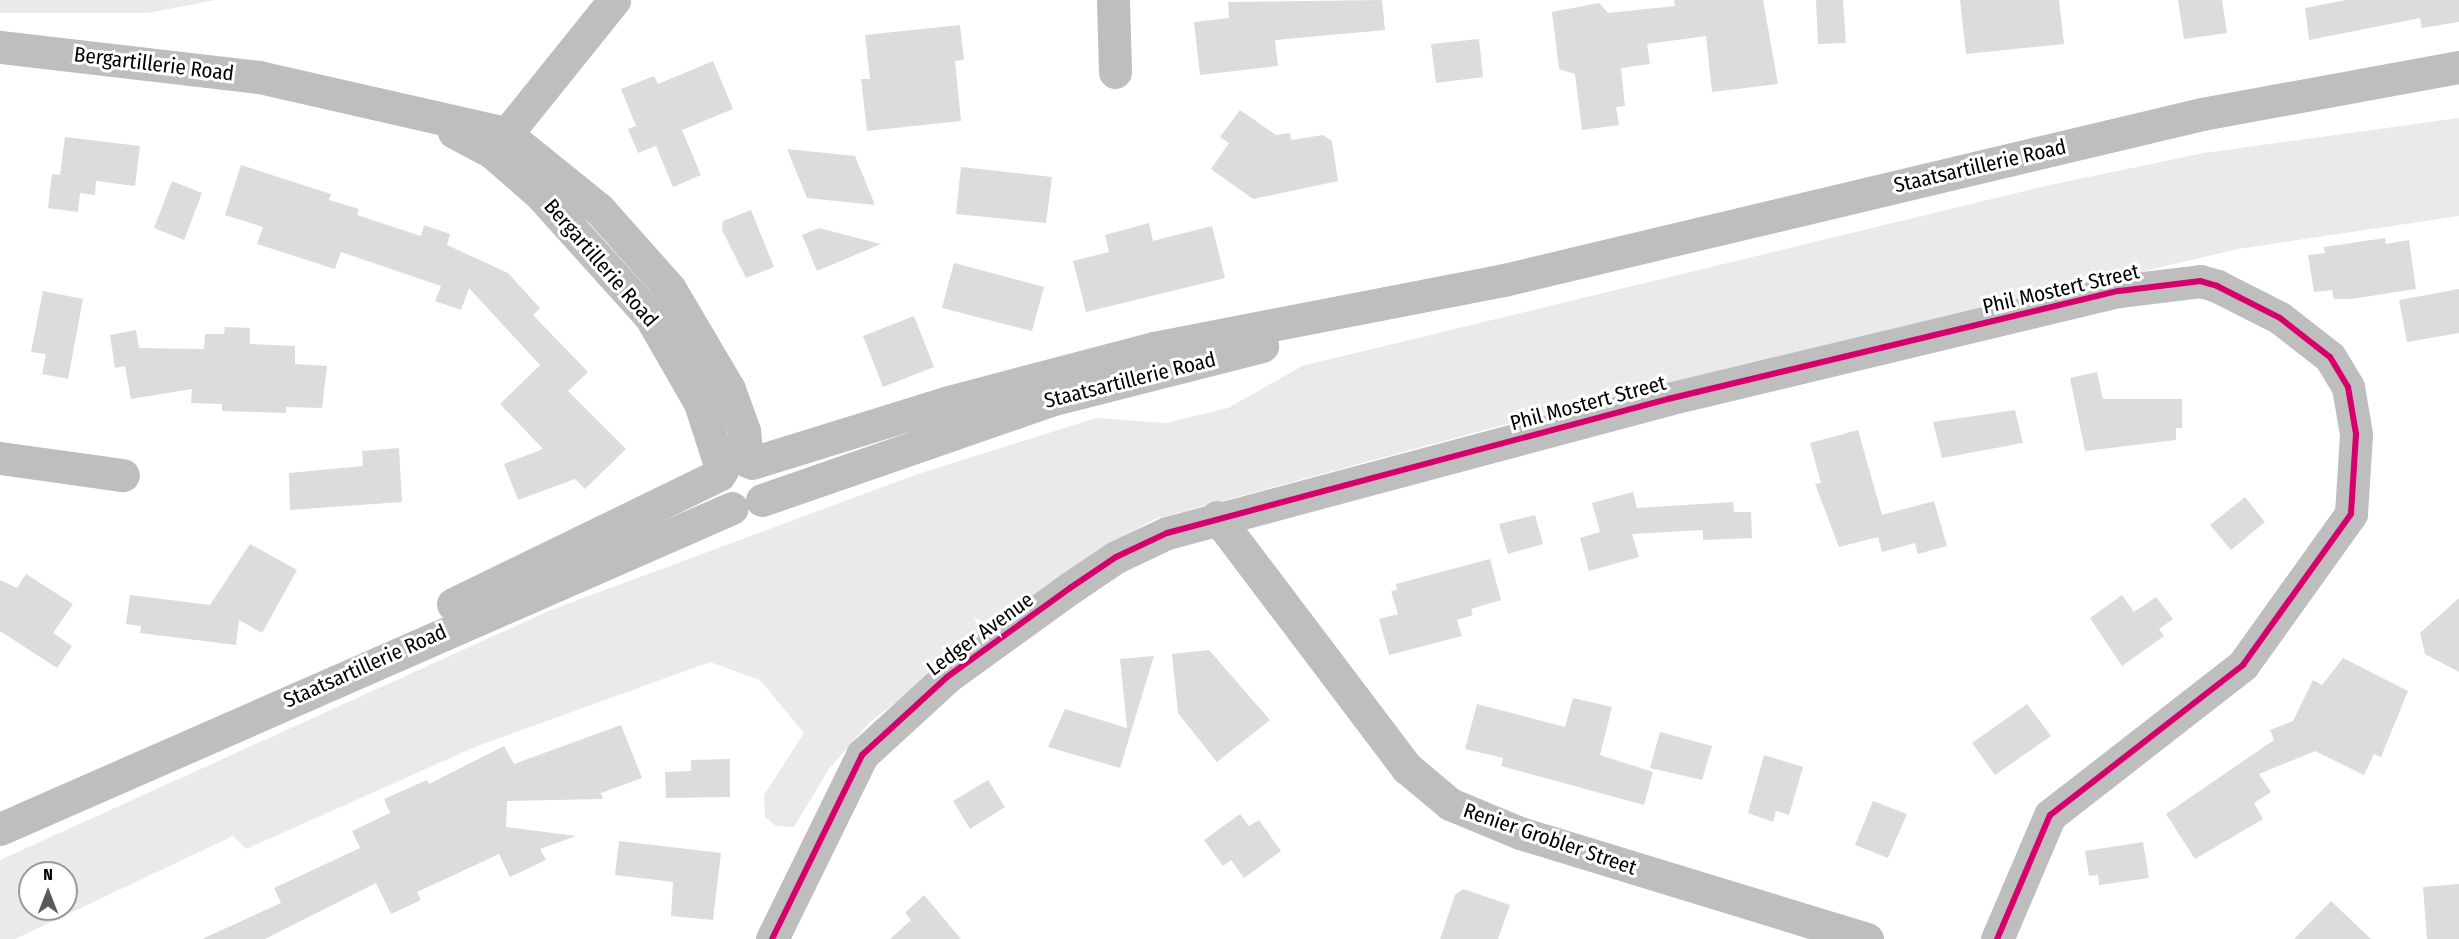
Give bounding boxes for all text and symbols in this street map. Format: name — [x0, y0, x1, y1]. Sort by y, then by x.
street label: Bergartillerie Road — [73, 42, 235, 86]
street label: Staatsartillerie Road — [1891, 134, 2069, 198]
street label: Bergartillerie Road — [539, 194, 663, 332]
street label: Phil Mostert Street — [1980, 259, 2142, 319]
street label: Staatsartillerie Road — [1042, 346, 1218, 414]
street label: Phil Mostert Street — [1507, 370, 1669, 436]
street label: Ledger Avenue — [922, 587, 1038, 681]
street label: Staatsartillerie Road — [280, 619, 450, 713]
street label: Renier Grobler Street — [1460, 798, 1640, 880]
north arrow — [18, 861, 78, 921]
text: N — [43, 865, 53, 884]

